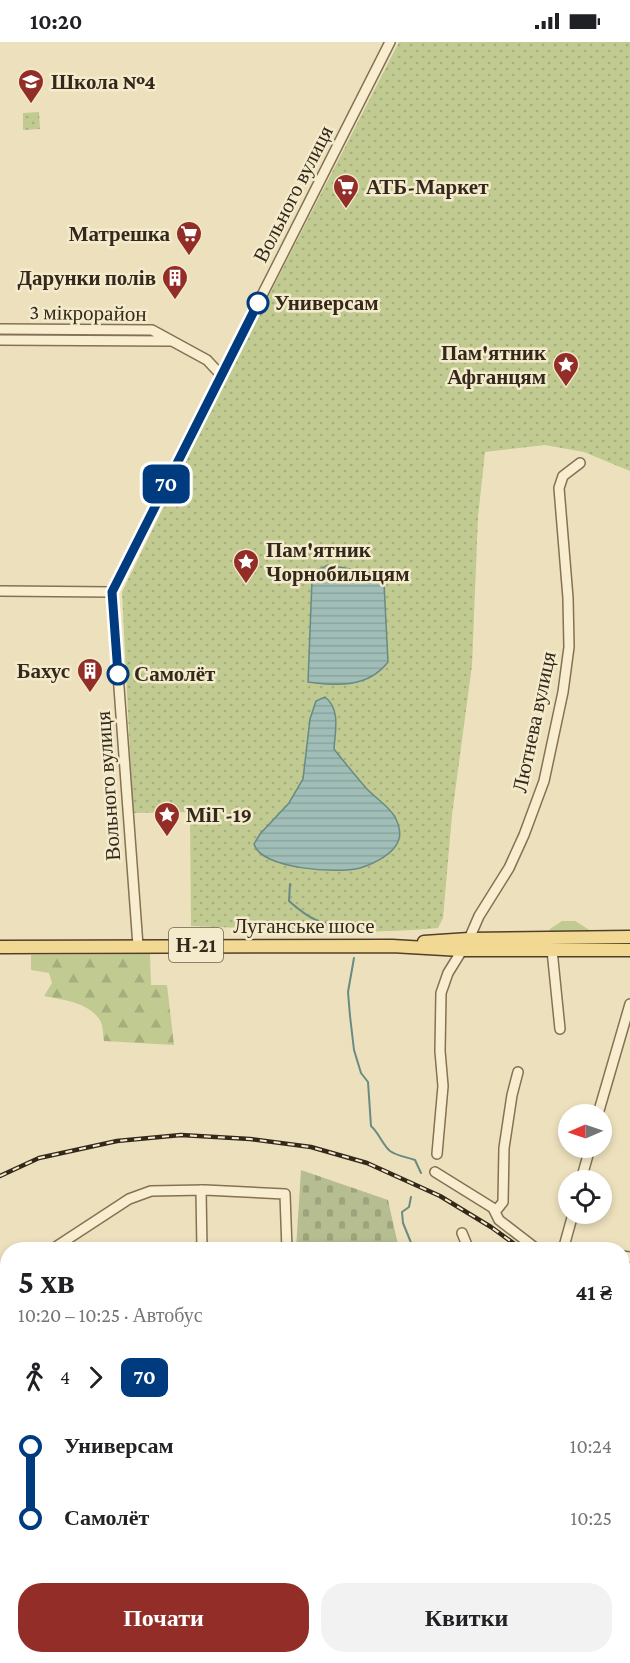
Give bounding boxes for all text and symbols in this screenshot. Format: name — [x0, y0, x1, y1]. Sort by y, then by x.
text: 10:20 — [30, 9, 82, 34]
school or university icon: Школа №4 — [16, 67, 46, 105]
place label: Школа №4 — [51, 70, 156, 94]
street label: Вольного вулиця — [248, 121, 338, 266]
supermarket icon: АТБ-Маркет — [331, 172, 361, 210]
place label: АТБ-Маркет — [366, 175, 489, 199]
supermarket icon: Матрешка — [174, 219, 204, 257]
place label: Матрешка — [69, 222, 170, 246]
building icon: Дарунки полів — [160, 263, 190, 301]
place label: Дарунки полів — [18, 266, 156, 290]
place label: Универсам — [274, 291, 379, 315]
marker: Универсам — [247, 292, 269, 314]
street label: 3 мікрорайон — [29, 300, 147, 326]
place label: Пам'ятник Афганцям — [441, 341, 547, 389]
place icon: Пам'ятник Афганцям — [551, 350, 581, 388]
line badge: 70 — [139, 464, 193, 504]
text: 70 — [155, 472, 177, 496]
place label: Пам'ятник Чорнобильцям — [266, 538, 409, 586]
place icon: Пам'ятник Чорнобильцям — [231, 547, 261, 585]
street label: Лютнева вулиця — [507, 649, 561, 795]
building icon: Бахус — [75, 656, 105, 694]
place label: Бахус — [17, 659, 70, 683]
place label: Самолёт — [134, 662, 216, 686]
marker: Самолёт — [107, 663, 129, 685]
street label: Вольного вулиця — [91, 710, 125, 862]
place icon: МіГ-19 — [152, 800, 182, 838]
place label: МіГ-19 — [186, 803, 252, 827]
street label: Луганське шосе — [233, 914, 375, 938]
road number: Н-21 — [169, 928, 223, 962]
north arrow — [558, 1104, 612, 1158]
map controls — [558, 1104, 612, 1224]
button: locate — [558, 1170, 612, 1224]
text: 5 хв — [18, 1263, 75, 1300]
text: 41 ₴ — [575, 1280, 612, 1305]
text: 10:20 – 10:25 · Автобус — [18, 1304, 203, 1326]
icon: walk — [18, 1361, 51, 1394]
icon: forward — [79, 1361, 112, 1394]
text: 70 — [133, 1365, 156, 1389]
text: 4 — [60, 1366, 70, 1388]
text: Универсам — [64, 1433, 174, 1458]
text: 10:24 — [570, 1435, 612, 1457]
text: Самолёт — [64, 1505, 149, 1530]
text: 10:25 — [571, 1507, 612, 1529]
button: Почати — [18, 1583, 309, 1652]
button: Квитки — [321, 1583, 612, 1652]

